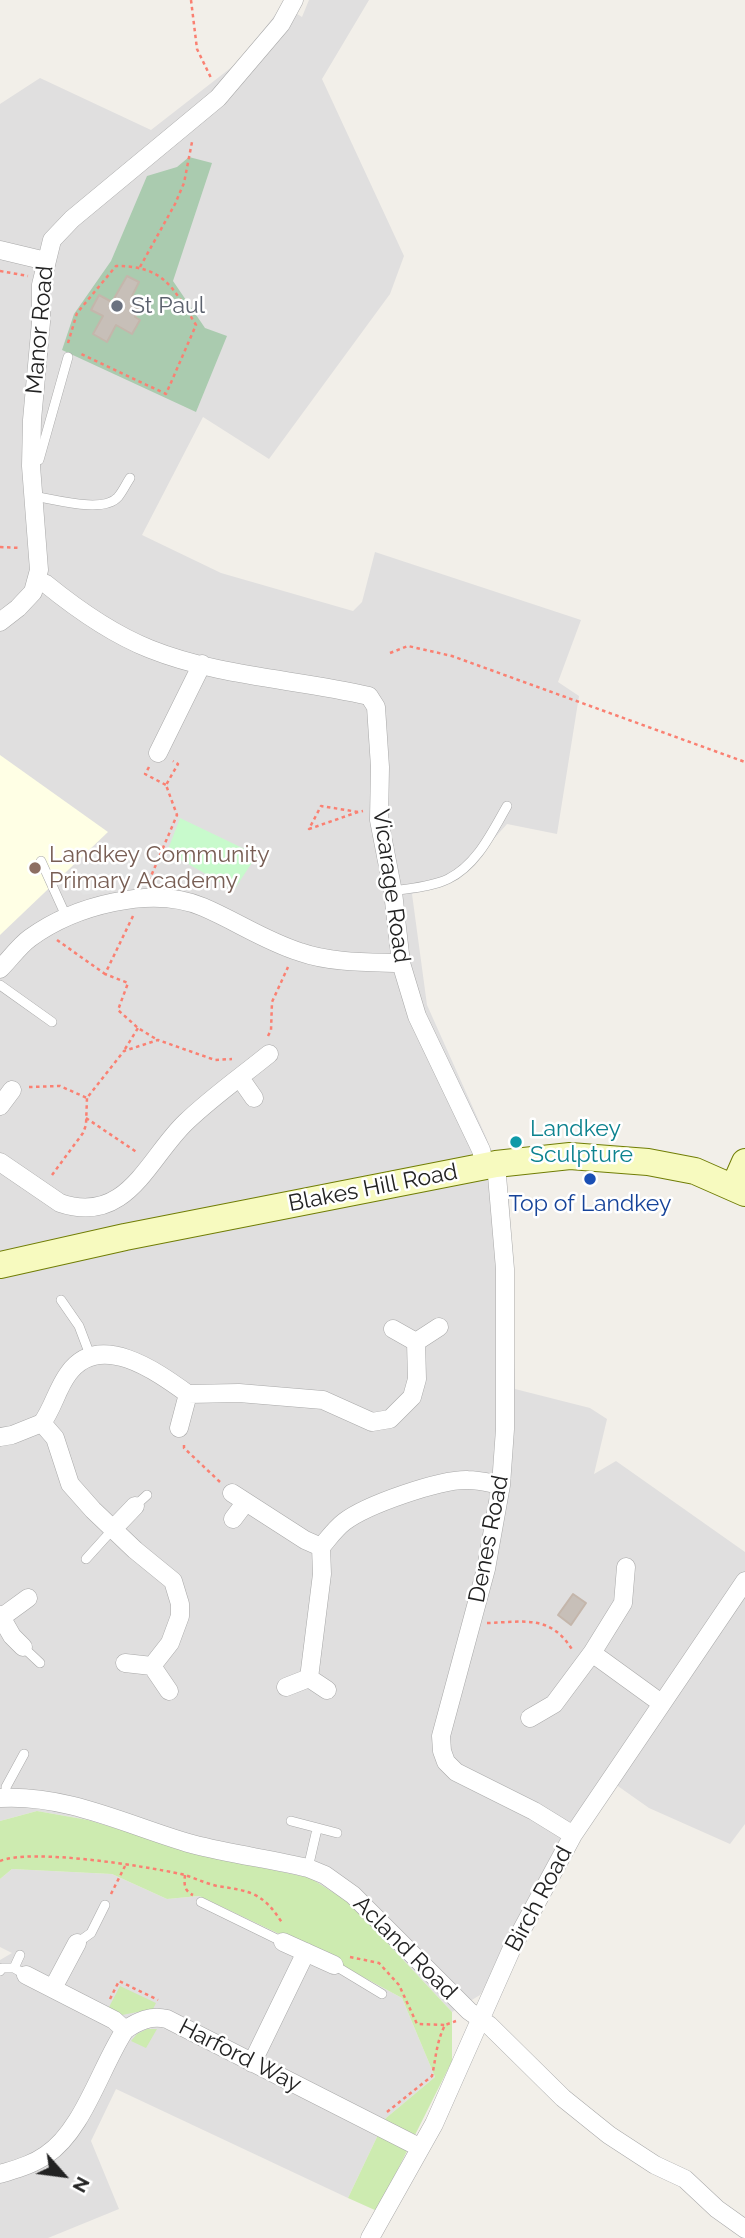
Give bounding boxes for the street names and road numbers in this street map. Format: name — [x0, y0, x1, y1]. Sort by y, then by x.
street label: Manor Road — [21, 265, 59, 395]
street label: Vicarage Road — [367, 807, 415, 965]
street label: Blakes Hill Road — [286, 1158, 460, 1218]
street label: Denes Road — [463, 1473, 515, 1605]
street label: Birch Road — [500, 1842, 578, 1956]
street label: Acland Road — [347, 1890, 463, 2006]
street label: Harford Way — [174, 2013, 306, 2099]

